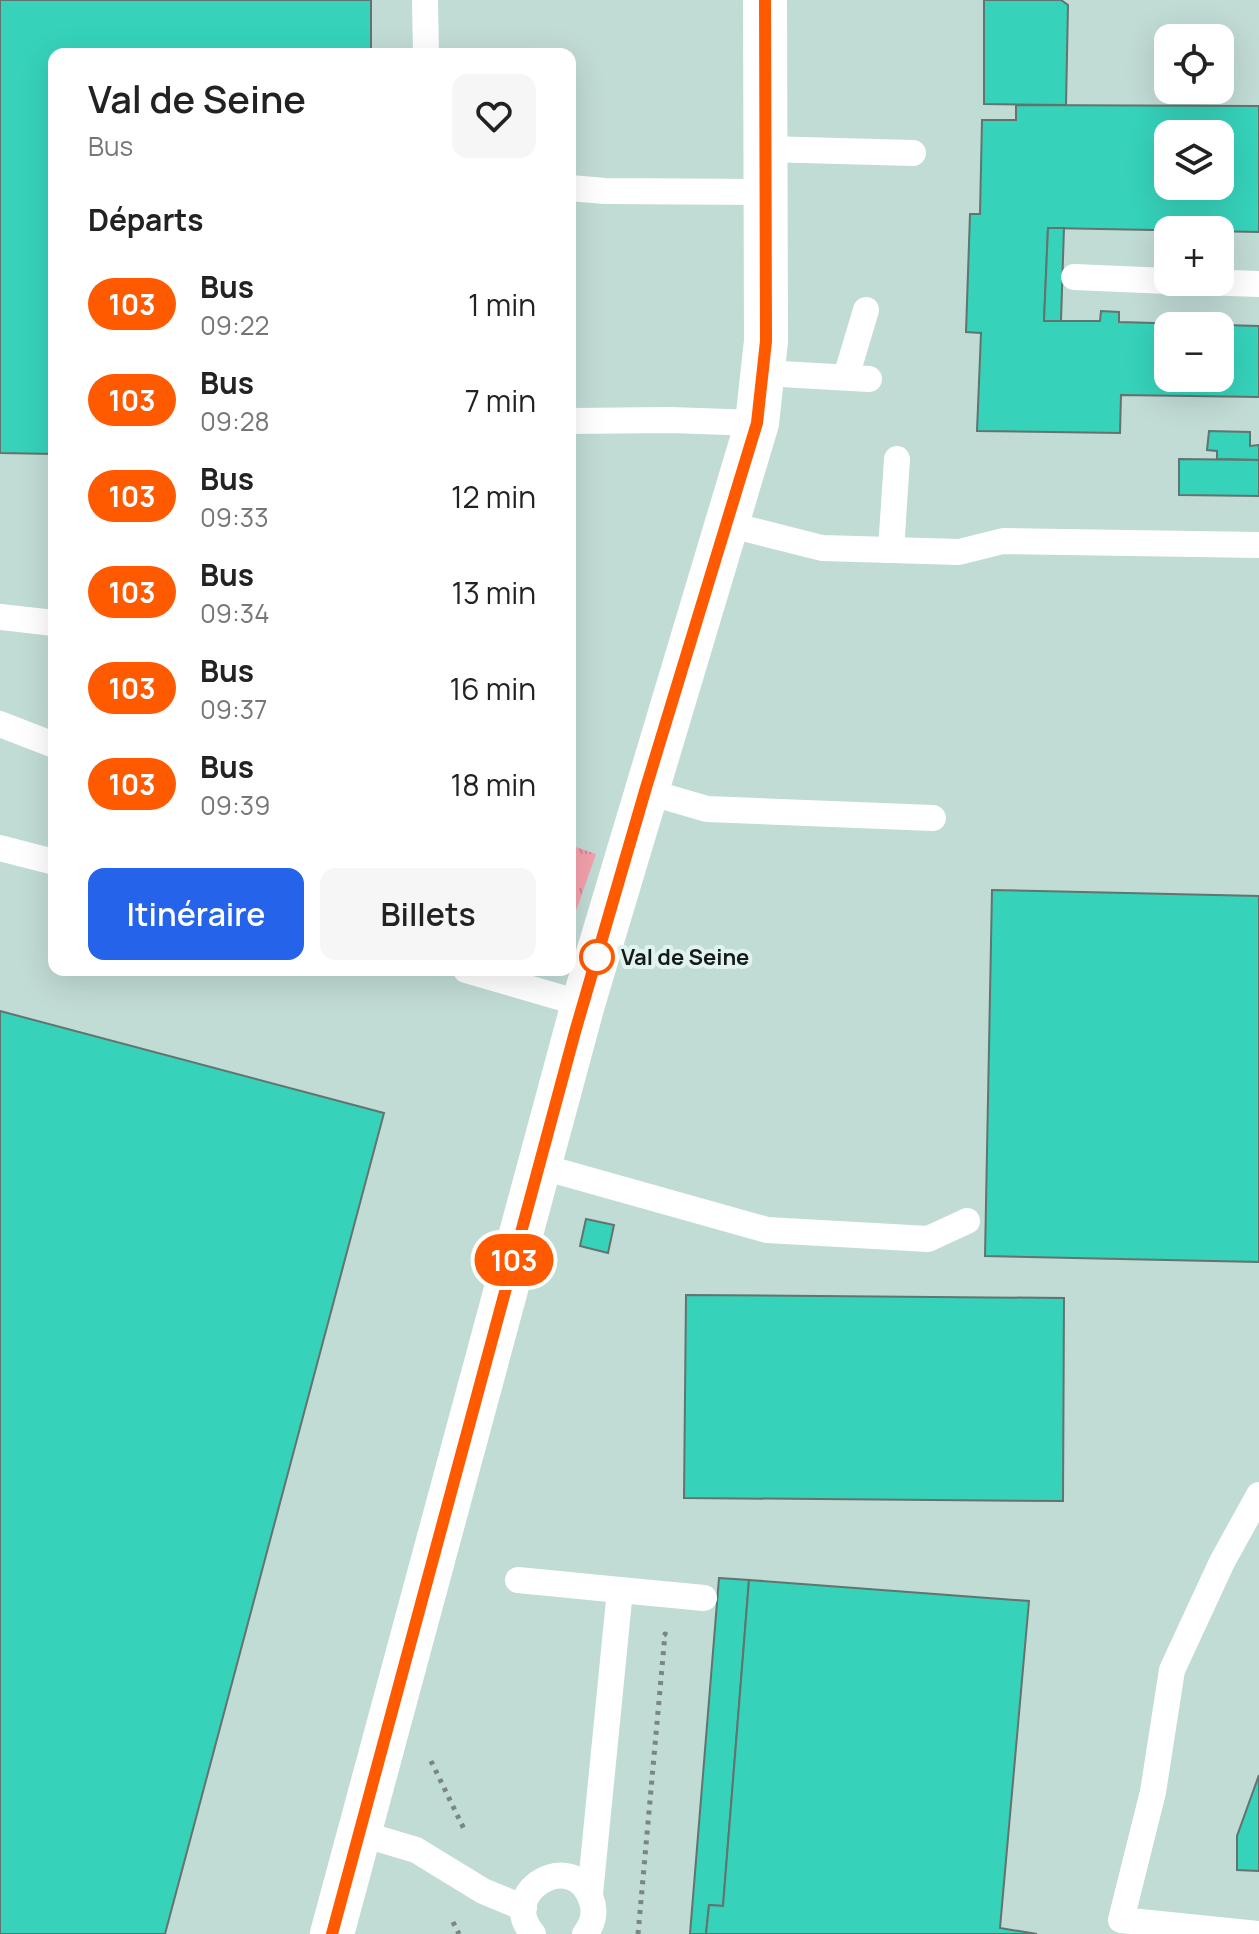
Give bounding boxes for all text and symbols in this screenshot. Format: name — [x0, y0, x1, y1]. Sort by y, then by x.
map controls — [1154, 24, 1234, 392]
button: locate — [1154, 24, 1234, 104]
text: Val de Seine — [88, 72, 306, 124]
button: heart — [452, 74, 536, 158]
button: layers — [1154, 120, 1234, 200]
text: Bus — [88, 128, 133, 164]
text: Départs — [88, 199, 204, 240]
button: + — [1154, 216, 1234, 296]
text: Bus — [200, 266, 254, 307]
text: 1 min — [468, 284, 536, 325]
text: 103 — [109, 285, 155, 323]
text: 09:22 — [200, 307, 269, 343]
button: − — [1154, 312, 1234, 392]
text: Bus — [200, 362, 254, 403]
text: 7 min — [465, 380, 536, 421]
text: 103 — [109, 381, 155, 419]
text: 09:28 — [200, 403, 270, 439]
text: Bus — [200, 458, 254, 499]
text: 12 min — [451, 476, 536, 517]
text: 103 — [109, 477, 155, 515]
text: 09:33 — [200, 499, 269, 535]
text: Bus — [200, 554, 254, 595]
text: 13 min — [451, 572, 536, 613]
text: 103 — [109, 573, 155, 611]
text: 09:34 — [200, 595, 269, 631]
text: Bus — [200, 650, 254, 691]
text: 16 min — [449, 668, 536, 709]
text: 103 — [109, 669, 155, 707]
text: 09:37 — [200, 691, 267, 727]
text: Bus — [200, 746, 254, 787]
text: 18 min — [451, 764, 536, 805]
text: 103 — [109, 765, 155, 803]
text: 09:39 — [200, 787, 270, 823]
button: Itinéraire — [88, 868, 304, 960]
button: Billets — [320, 868, 536, 960]
marker: Val de Seine — [580, 940, 614, 974]
place label: Val de Seine — [621, 942, 749, 972]
line badge: 103 — [468, 1234, 560, 1286]
text: 103 — [491, 1241, 537, 1279]

